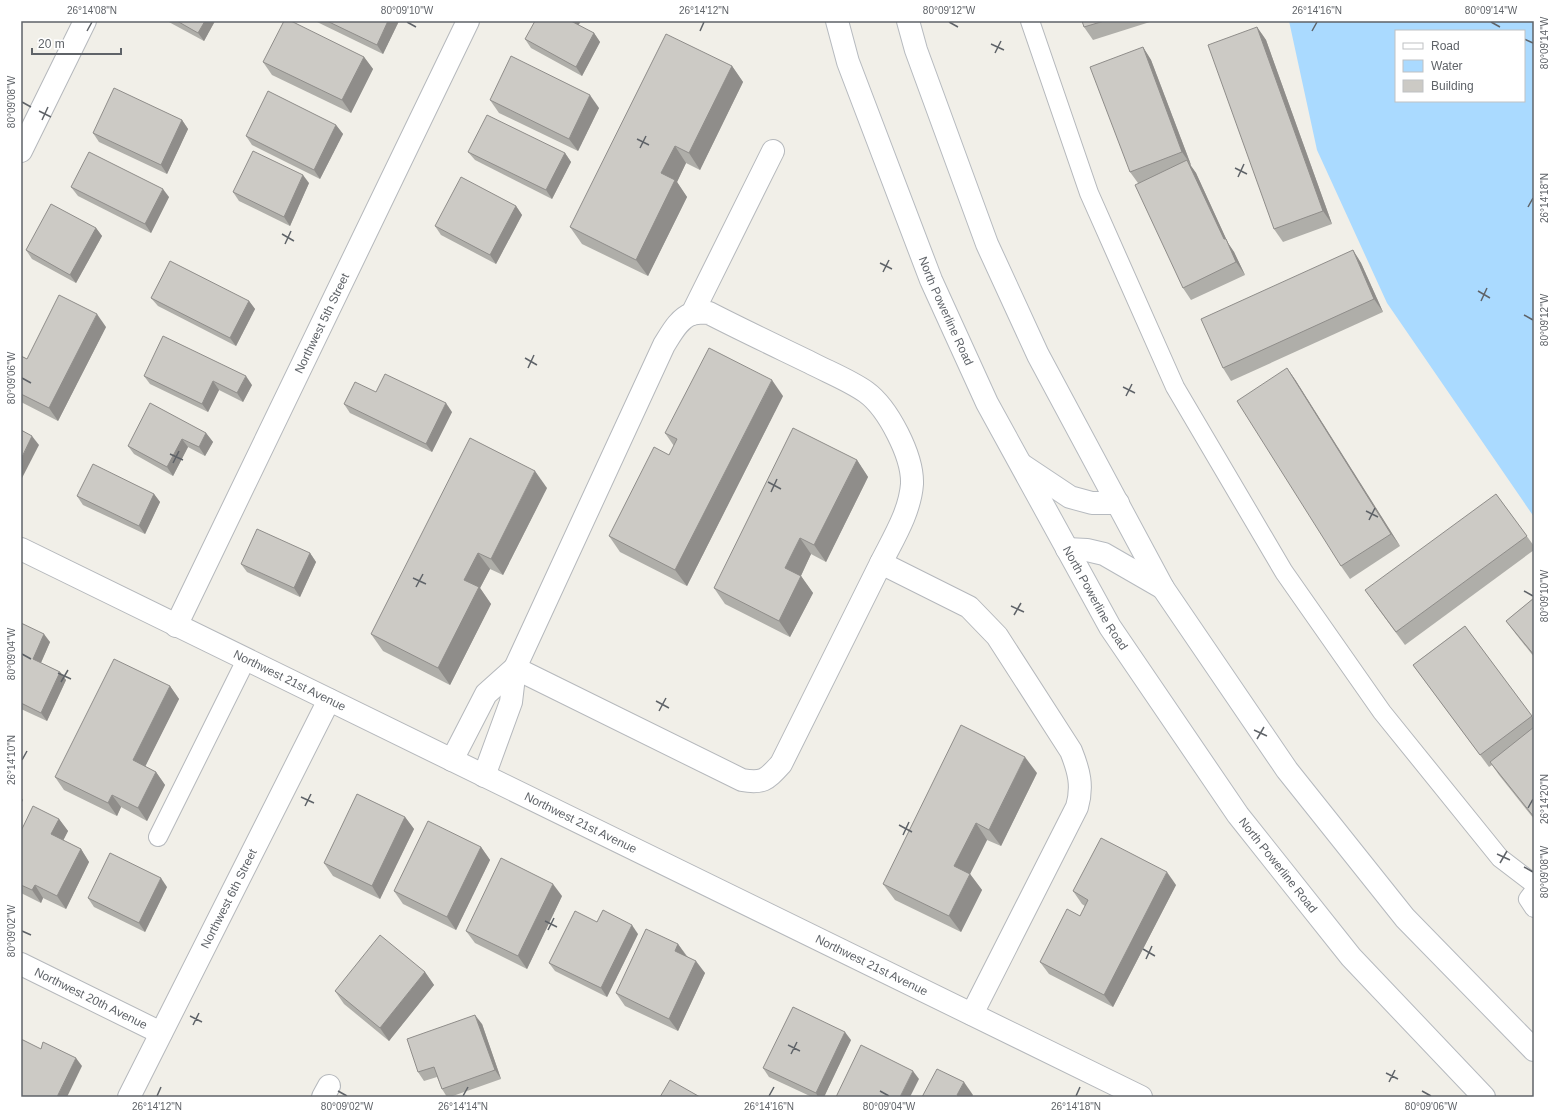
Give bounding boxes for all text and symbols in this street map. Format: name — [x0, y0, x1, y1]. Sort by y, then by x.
text: 26°14'08"N — [67, 5, 117, 16]
text: 80°09'10"W — [381, 5, 434, 16]
text: 26°14'12"N — [679, 5, 729, 16]
text: 80°09'12"W — [923, 5, 976, 16]
text: 26°14'16"N — [1292, 5, 1342, 16]
text: 80°09'14"W — [1465, 5, 1518, 16]
text: 80°09'14"W — [1539, 16, 1550, 69]
scale bar — [32, 30, 121, 56]
legend — [1395, 30, 1525, 102]
text: 20 m — [38, 37, 65, 51]
text: Road — [1431, 39, 1460, 53]
text: Water — [1431, 59, 1463, 73]
text: 80°09'08"W — [6, 75, 17, 128]
text: Building — [1431, 79, 1474, 93]
text: 26°14'18"N — [1539, 173, 1550, 223]
street label: North Powerline Road — [916, 255, 976, 368]
street label: Northwest 5th Street — [292, 270, 352, 376]
text: 80°09'12"W — [1539, 293, 1550, 346]
text: 80°09'06"W — [6, 351, 17, 404]
street label: North Powerline Road — [1060, 544, 1131, 653]
text: 80°09'10"W — [1539, 569, 1550, 622]
text: 80°09'04"W — [6, 627, 17, 680]
street label: Northwest 21st Avenue — [231, 647, 348, 714]
text: 26°14'10"N — [6, 735, 17, 785]
text: 26°14'20"N — [1539, 774, 1550, 824]
street label: Northwest 21st Avenue — [522, 789, 639, 856]
street label: North Powerline Road — [1236, 815, 1320, 916]
text: 80°09'08"W — [1539, 845, 1550, 898]
street label: Northwest 6th Street — [198, 846, 260, 951]
text: 80°09'02"W — [6, 904, 17, 957]
street label: Northwest 21st Avenue — [813, 932, 930, 999]
street label: Northwest 20th Avenue — [32, 965, 150, 1032]
text: 26°14'12"N — [132, 1101, 182, 1112]
text: 80°09'02"W — [321, 1101, 374, 1112]
text: 26°14'14"N — [438, 1101, 488, 1112]
text: 26°14'16"N — [744, 1101, 794, 1112]
text: 80°09'04"W — [863, 1101, 916, 1112]
text: 26°14'18"N — [1051, 1101, 1101, 1112]
text: 80°09'06"W — [1405, 1101, 1458, 1112]

